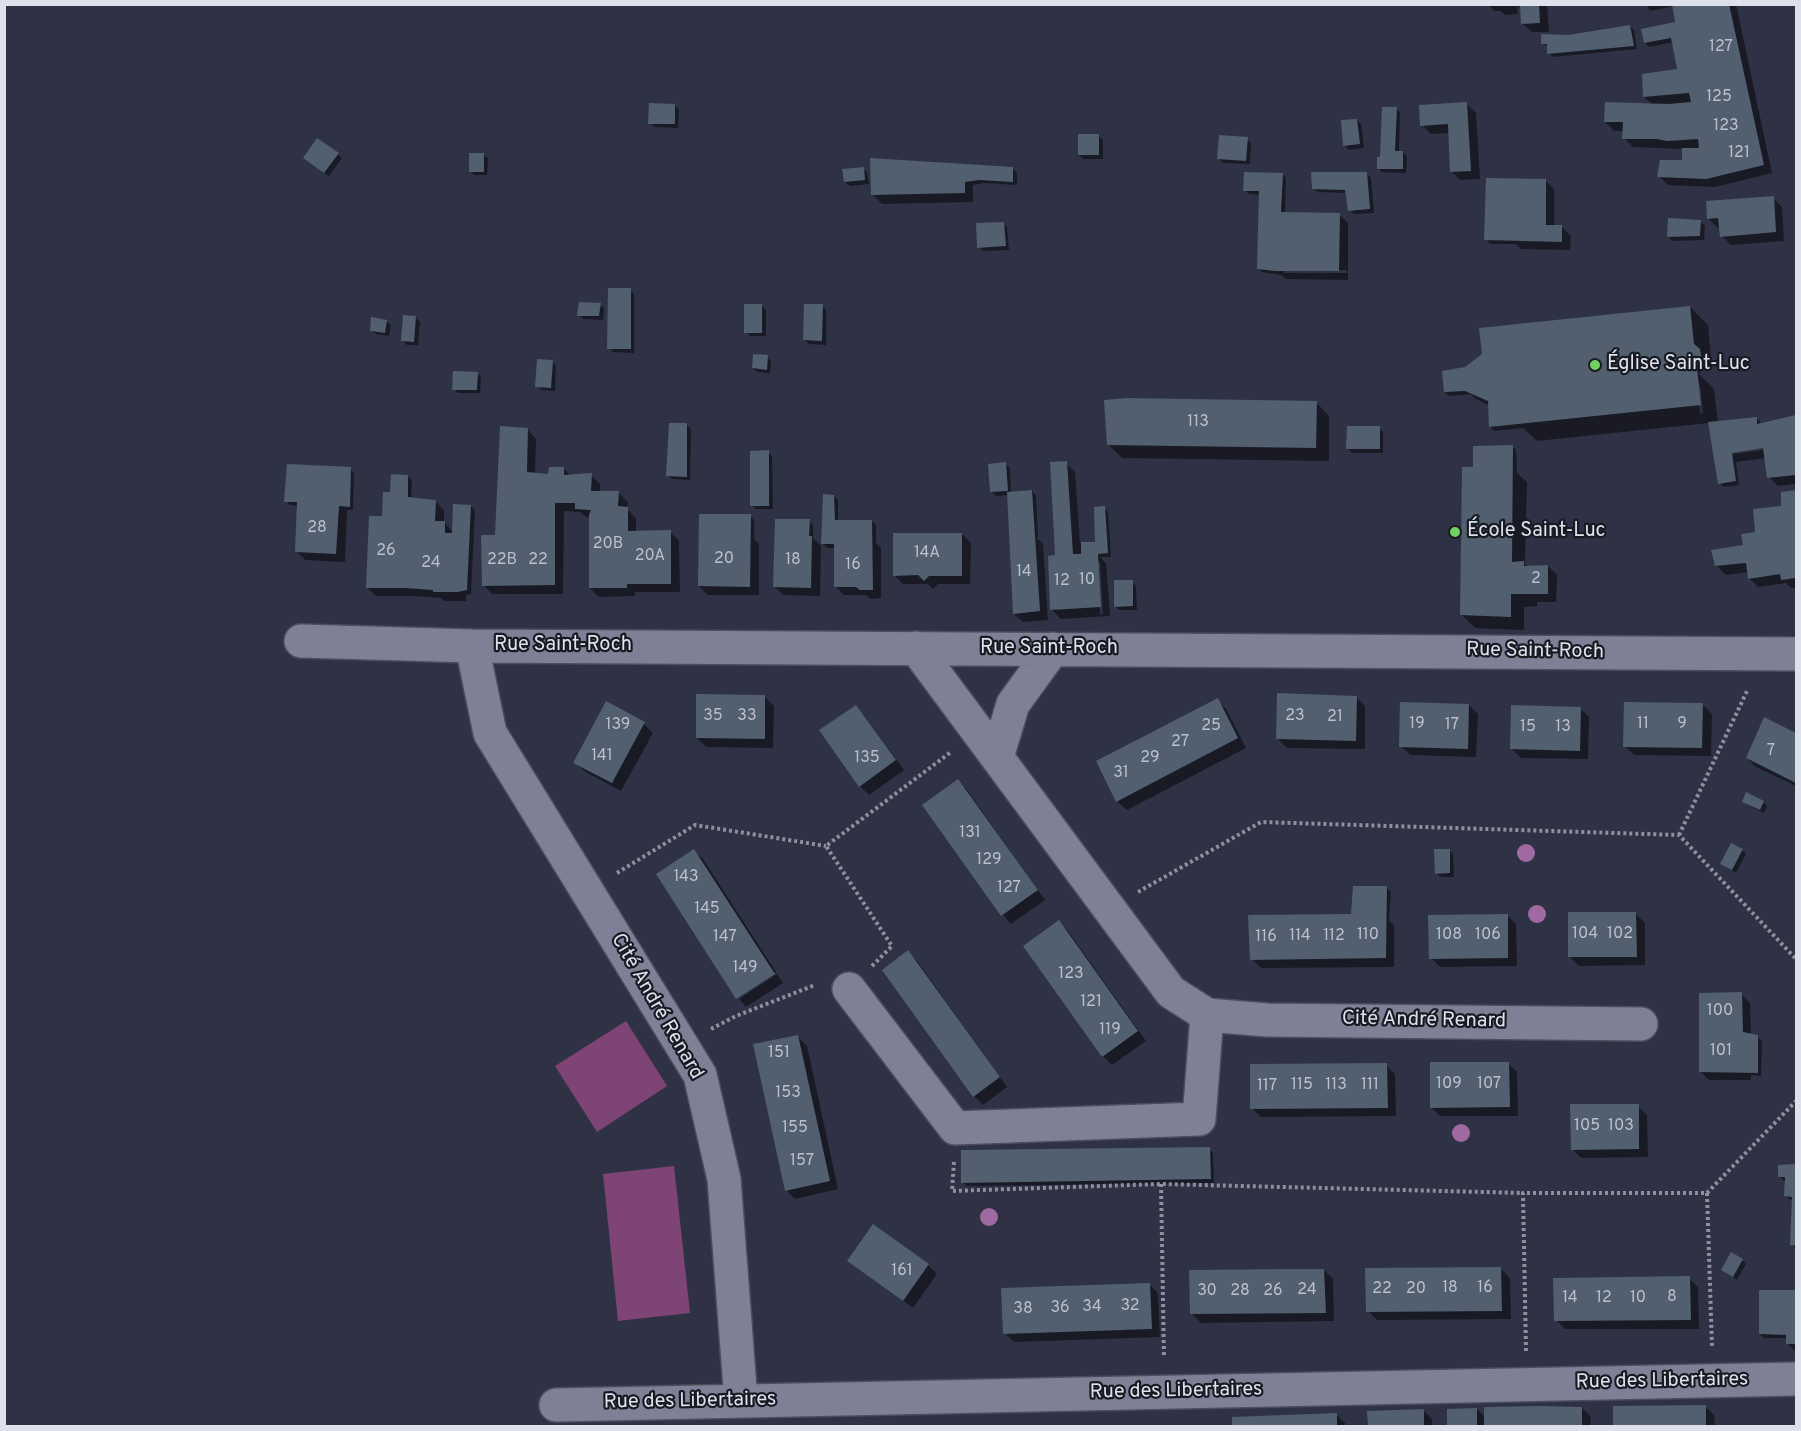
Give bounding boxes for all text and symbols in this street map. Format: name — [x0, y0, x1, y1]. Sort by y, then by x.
house number: 127 — [1709, 38, 1733, 58]
house number: 125 — [1706, 88, 1732, 108]
house number: 123 — [1713, 117, 1739, 137]
house number: 121 — [1728, 144, 1750, 164]
place label: Église Saint-Luc — [1607, 353, 1750, 377]
marker: Église Saint-Luc — [1588, 358, 1602, 372]
house number: 113 — [1187, 413, 1209, 433]
house number: 28 — [307, 519, 327, 539]
place label: École Saint-Luc — [1467, 520, 1606, 544]
marker: École Saint-Luc — [1448, 525, 1462, 539]
house number: 20B — [593, 535, 623, 555]
house number: 26 — [376, 542, 396, 562]
house number: 14A — [914, 544, 940, 564]
house number: 20A — [635, 547, 665, 567]
house number: 20 — [714, 550, 734, 570]
house number: 22B — [487, 551, 517, 571]
house number: 22 — [528, 551, 548, 571]
house number: 18 — [785, 551, 801, 571]
house number: 24 — [421, 554, 441, 574]
house number: 16 — [845, 556, 861, 576]
house number: 14 — [1016, 563, 1032, 583]
house number: 2 — [1531, 570, 1541, 590]
house number: 10 — [1079, 571, 1095, 591]
house number: 12 — [1054, 572, 1070, 592]
street label: Rue Saint-Roch — [494, 634, 632, 658]
street label: Rue Saint-Roch — [980, 637, 1118, 661]
street label: Rue Saint-Roch — [1466, 639, 1604, 665]
house number: 35 — [703, 707, 723, 727]
house number: 33 — [737, 707, 757, 727]
house number: 23 — [1285, 707, 1305, 727]
house number: 21 — [1327, 708, 1343, 728]
house number: 19 — [1409, 715, 1425, 735]
house number: 11 — [1637, 715, 1649, 735]
house number: 9 — [1677, 715, 1687, 735]
house number: 139 — [606, 716, 630, 736]
house number: 17 — [1445, 716, 1459, 736]
house number: 25 — [1201, 717, 1221, 737]
house number: 15 — [1520, 718, 1536, 738]
house number: 13 — [1555, 718, 1571, 738]
house number: 27 — [1171, 733, 1189, 753]
house number: 7 — [1767, 742, 1775, 762]
house number: 141 — [591, 747, 613, 767]
house number: 135 — [854, 749, 880, 769]
house number: 29 — [1140, 749, 1160, 769]
house number: 31 — [1113, 764, 1129, 784]
house number: 131 — [959, 824, 981, 844]
house number: 129 — [976, 851, 1002, 871]
house number: 143 — [673, 868, 699, 888]
house number: 127 — [997, 879, 1021, 899]
house number: 145 — [694, 900, 720, 920]
house number: 104 — [1572, 925, 1598, 945]
house number: 102 — [1607, 925, 1633, 945]
house number: 110 — [1357, 926, 1379, 946]
house number: 108 — [1436, 926, 1462, 946]
house number: 106 — [1475, 926, 1501, 946]
house number: 114 — [1289, 927, 1311, 947]
house number: 112 — [1323, 927, 1345, 947]
house number: 147 — [713, 928, 737, 948]
house number: 116 — [1255, 928, 1277, 948]
street label: Cité André Renard — [605, 930, 707, 1084]
house number: 149 — [733, 959, 757, 979]
house number: 123 — [1058, 965, 1084, 985]
house number: 121 — [1080, 993, 1102, 1013]
house number: 100 — [1707, 1002, 1733, 1022]
street label: Cité André Renard — [1342, 1008, 1506, 1034]
house number: 119 — [1099, 1021, 1121, 1041]
house number: 101 — [1710, 1042, 1732, 1062]
house number: 151 — [768, 1044, 790, 1064]
house number: 109 — [1436, 1075, 1462, 1095]
house number: 107 — [1477, 1075, 1501, 1095]
house number: 115 — [1291, 1076, 1313, 1096]
house number: 113 — [1325, 1076, 1347, 1096]
house number: 111 — [1361, 1076, 1379, 1096]
house number: 117 — [1257, 1077, 1277, 1097]
house number: 153 — [775, 1084, 801, 1104]
house number: 105 — [1574, 1117, 1600, 1137]
house number: 103 — [1608, 1117, 1634, 1137]
house number: 155 — [782, 1119, 808, 1139]
house number: 157 — [790, 1152, 814, 1172]
house number: 161 — [891, 1262, 913, 1282]
house number: 18 — [1442, 1279, 1458, 1299]
house number: 16 — [1477, 1279, 1493, 1299]
house number: 22 — [1372, 1280, 1392, 1300]
house number: 20 — [1406, 1280, 1426, 1300]
house number: 24 — [1297, 1281, 1317, 1301]
house number: 30 — [1197, 1282, 1217, 1302]
house number: 28 — [1230, 1282, 1250, 1302]
house number: 26 — [1263, 1282, 1283, 1302]
house number: 8 — [1667, 1288, 1677, 1308]
house number: 14 — [1562, 1289, 1578, 1309]
house number: 12 — [1596, 1289, 1612, 1309]
house number: 10 — [1630, 1289, 1646, 1309]
house number: 32 — [1120, 1297, 1140, 1317]
house number: 34 — [1082, 1298, 1102, 1318]
house number: 36 — [1050, 1299, 1070, 1319]
house number: 38 — [1013, 1300, 1033, 1320]
street label: Rue des Libertaires — [1576, 1368, 1748, 1396]
street label: Rue des Libertaires — [1090, 1378, 1262, 1406]
street label: Rue des Libertaires — [604, 1388, 776, 1416]

